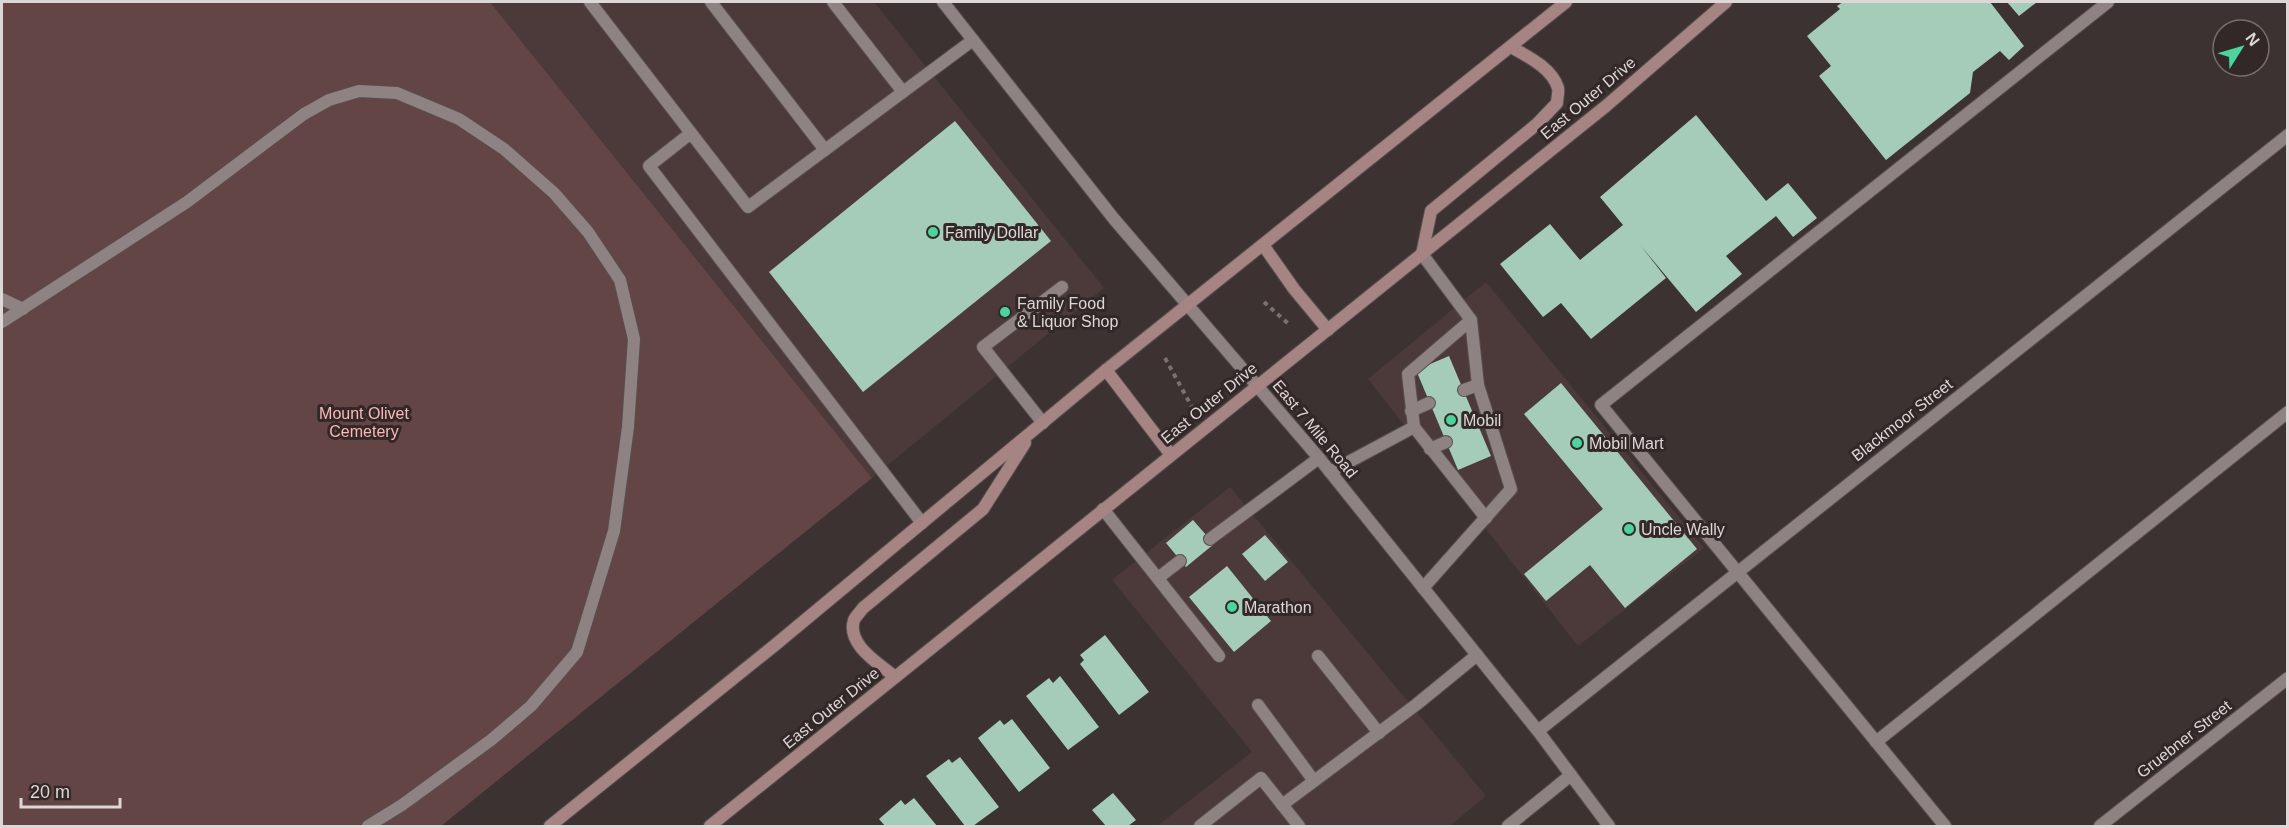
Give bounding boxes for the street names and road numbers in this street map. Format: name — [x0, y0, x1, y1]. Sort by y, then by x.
street label: East Outer Drive — [1537, 53, 1639, 143]
street label: East Outer Drive — [1158, 359, 1260, 447]
street label: Blackmoor Street — [1848, 375, 1956, 464]
street label: East 7 Mile Road — [1269, 377, 1361, 481]
street label: East Outer Drive — [780, 664, 882, 752]
street label: Gruebner Street — [2134, 697, 2235, 781]

